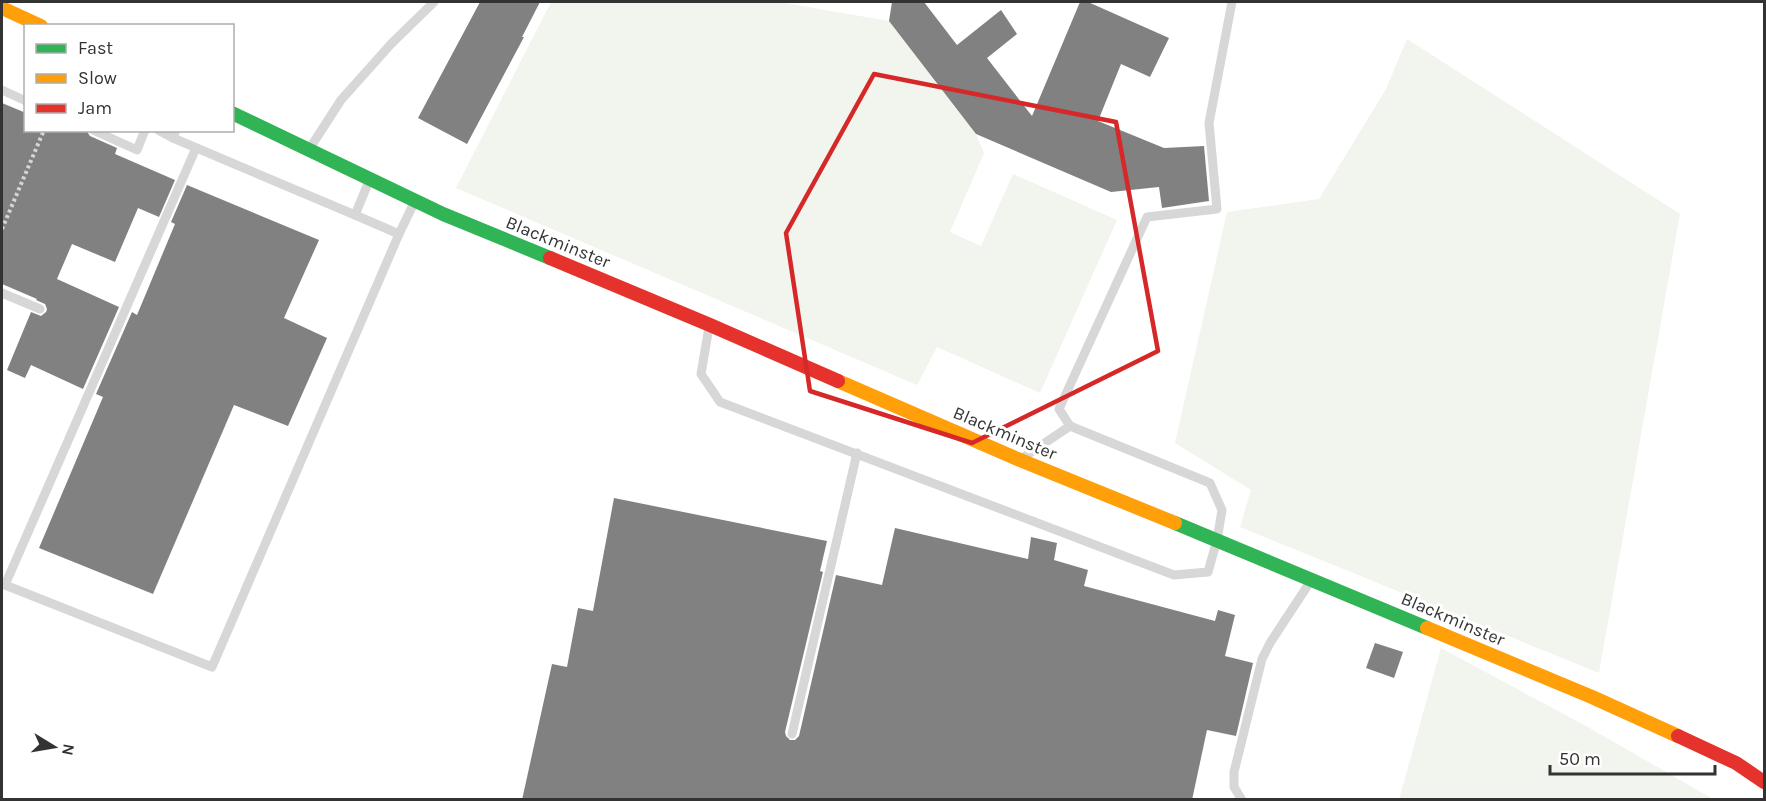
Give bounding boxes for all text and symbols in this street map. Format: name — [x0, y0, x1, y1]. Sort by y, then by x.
legend — [24, 24, 234, 132]
text: Fast — [78, 37, 113, 59]
text: Slow — [78, 67, 117, 89]
text: Jam — [78, 97, 112, 119]
street label: Blackminster — [503, 211, 614, 273]
street label: Blackminster — [950, 401, 1061, 465]
street label: Blackminster — [1398, 587, 1509, 651]
north arrow — [24, 717, 84, 777]
scale bar — [1550, 738, 1715, 776]
text: N — [58, 742, 79, 757]
text: 50 m — [1559, 748, 1601, 770]

